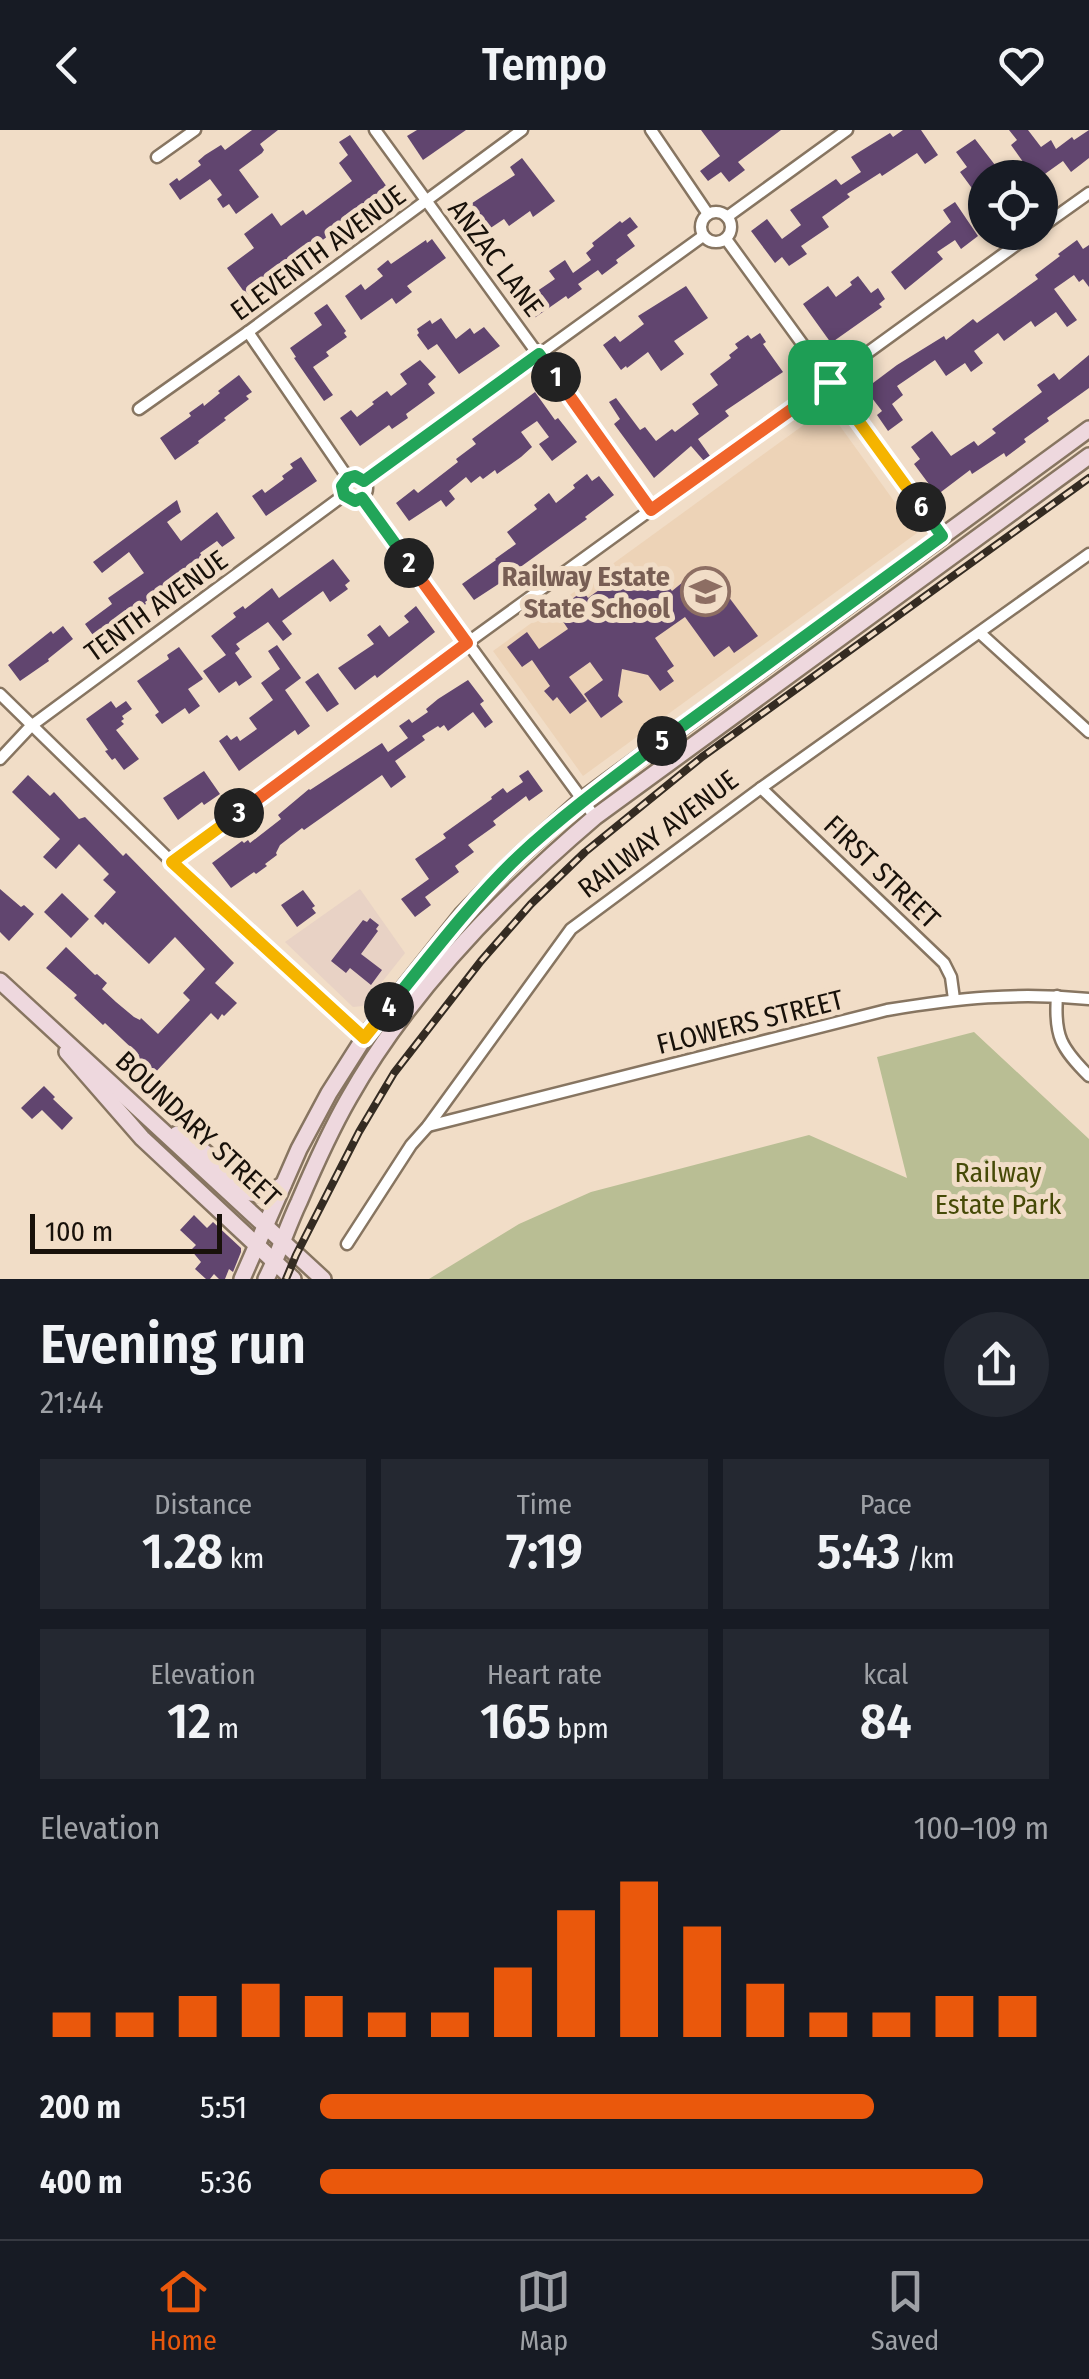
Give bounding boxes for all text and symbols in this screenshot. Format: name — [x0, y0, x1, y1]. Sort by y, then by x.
icon: back — [40, 38, 95, 93]
text: Tempo — [482, 38, 607, 92]
icon: heart — [994, 38, 1049, 93]
map controls — [968, 160, 1058, 250]
button: locate — [968, 160, 1058, 250]
street label: ELEVENTH AVENUE — [224, 179, 412, 327]
street label: ANZAC LANE — [441, 193, 551, 323]
pin — [788, 340, 873, 425]
pin: 1 — [531, 352, 581, 402]
icon: arrive — [803, 355, 858, 410]
text: 1 — [550, 360, 562, 393]
pin: 6 — [896, 482, 946, 532]
text: 6 — [914, 490, 928, 523]
pin: 2 — [384, 538, 434, 588]
street label: TENTH AVENUE — [78, 543, 234, 669]
text: 2 — [403, 546, 415, 579]
place label: Railway Estate State School — [502, 560, 670, 625]
school or university icon: Railway Estate State School — [679, 566, 731, 618]
pin: 5 — [637, 716, 687, 766]
text: 5 — [655, 724, 669, 757]
street label: RAILWAY AVENUE — [571, 763, 745, 905]
pin: 3 — [214, 788, 264, 838]
text: 3 — [232, 796, 246, 829]
street label: FIRST STREET — [817, 809, 947, 935]
pin: 4 — [364, 982, 414, 1032]
street label: FLOWERS STREET — [653, 983, 847, 1061]
text: 4 — [382, 990, 396, 1023]
street label: BOUNDARY STREET — [109, 1044, 287, 1214]
park label: Railway Estate Park — [935, 1156, 1062, 1221]
scale bar — [30, 1209, 222, 1254]
text: 100 m — [45, 1215, 113, 1248]
text: Evening run — [40, 1312, 306, 1378]
button: share — [944, 1312, 1049, 1417]
text: 21:44 — [40, 1383, 104, 1421]
text: Distance — [154, 1488, 252, 1521]
text: Time — [517, 1488, 572, 1521]
text: Pace — [860, 1488, 912, 1521]
text: 1.28 — [142, 1521, 223, 1581]
text: 7:19 — [506, 1521, 583, 1581]
text: 5:43 — [817, 1521, 900, 1581]
text: km — [223, 1542, 264, 1575]
text: /km — [900, 1542, 955, 1575]
text: Elevation — [150, 1658, 256, 1691]
text: Heart rate — [487, 1658, 602, 1691]
text: kcal — [863, 1658, 909, 1691]
text: 12 — [167, 1691, 211, 1751]
text: 165 — [480, 1691, 551, 1751]
text: 84 — [860, 1691, 912, 1751]
text: m — [211, 1712, 239, 1745]
text: bpm — [551, 1712, 609, 1745]
text: Elevation — [40, 1809, 160, 1847]
text: 100–109 m — [914, 1809, 1049, 1847]
text: 200 m — [40, 2088, 121, 2126]
text: 5:51 — [200, 2088, 247, 2126]
text: 400 m — [40, 2163, 122, 2201]
text: 5:36 — [200, 2163, 252, 2201]
tab: Home — [150, 2264, 217, 2357]
tab: Map — [516, 2264, 571, 2357]
tab: Saved — [871, 2264, 939, 2357]

